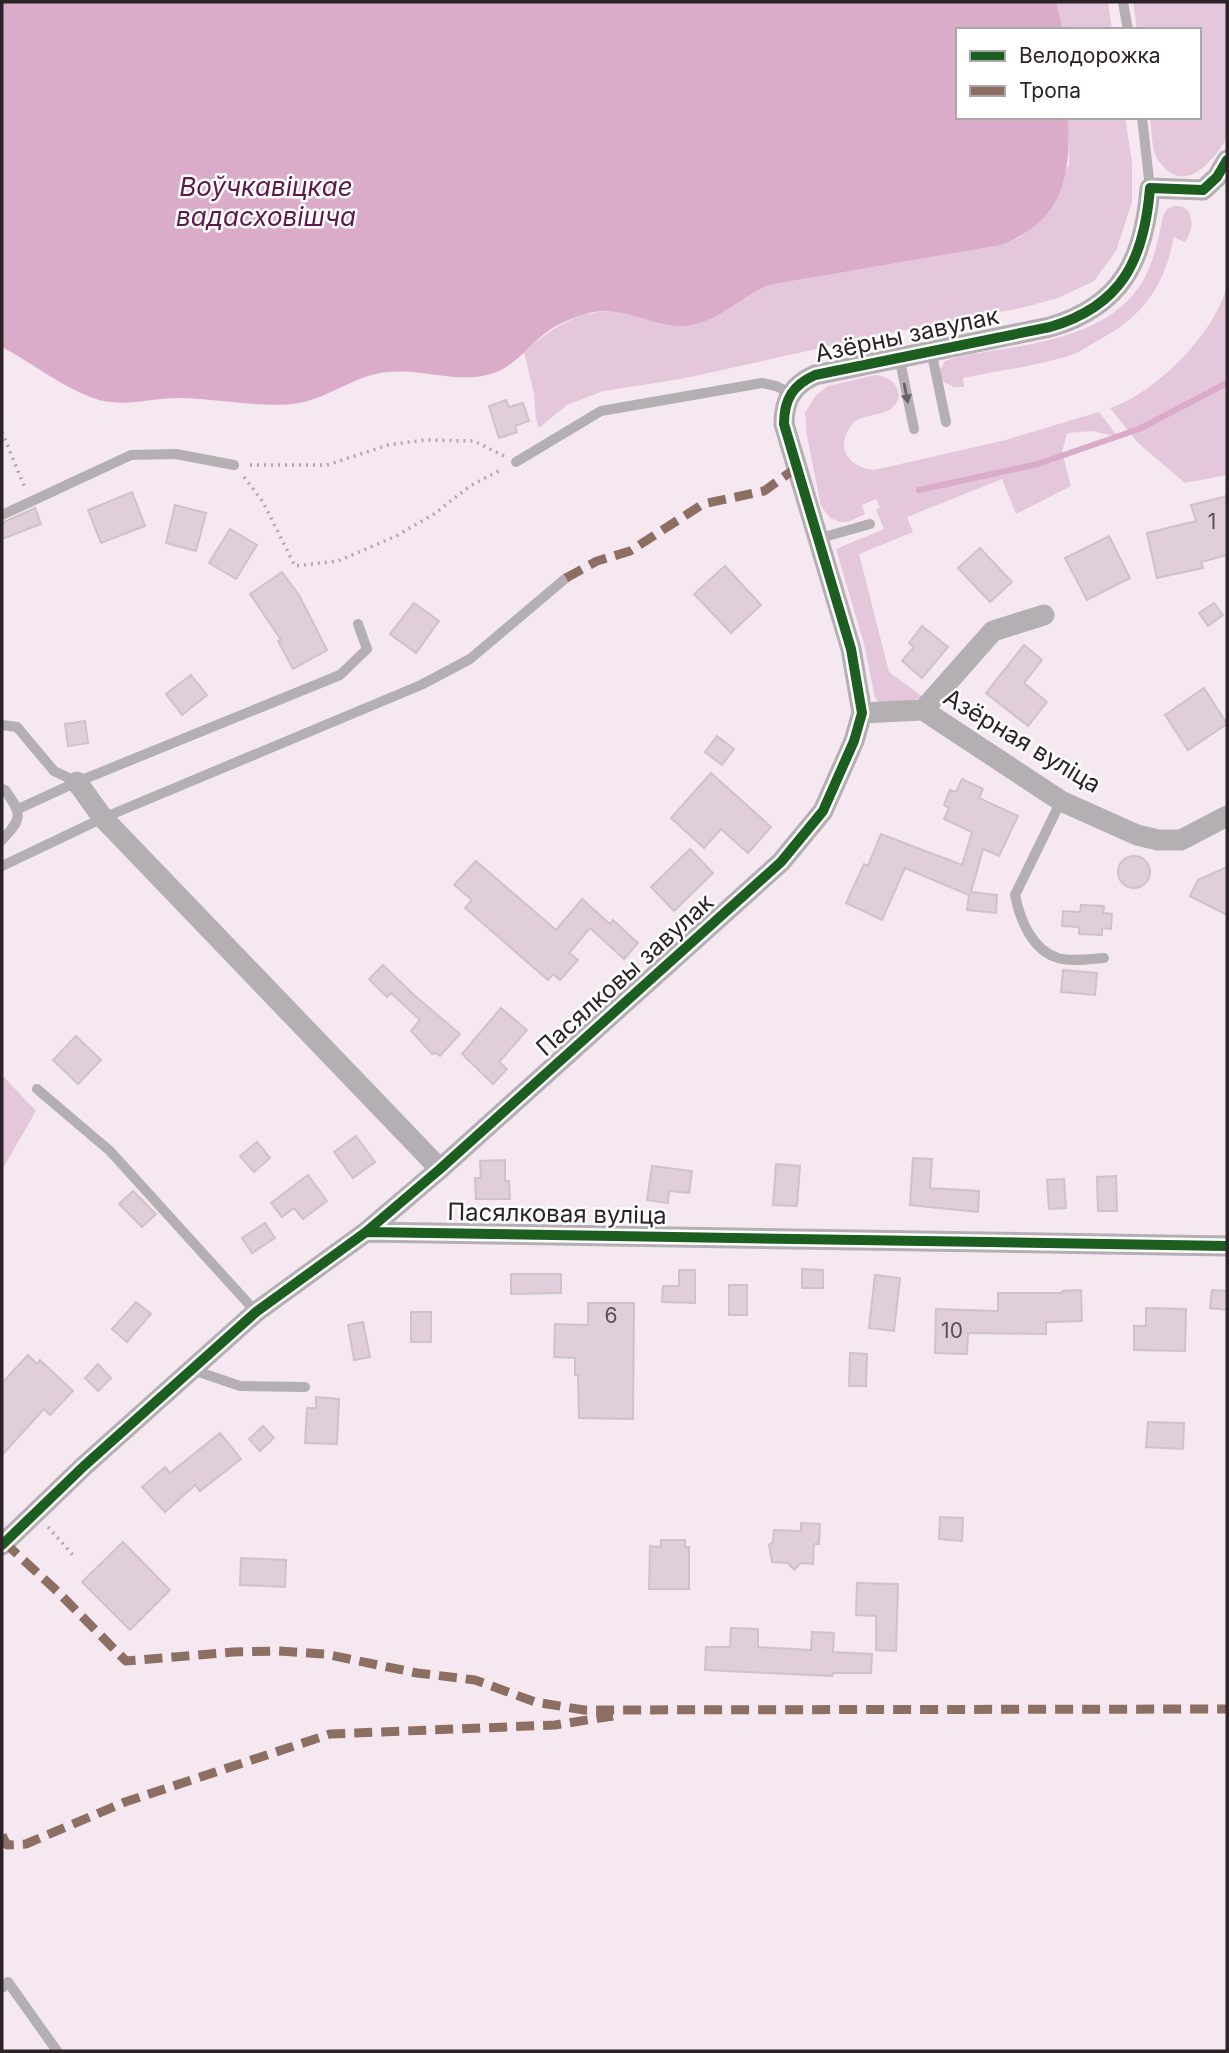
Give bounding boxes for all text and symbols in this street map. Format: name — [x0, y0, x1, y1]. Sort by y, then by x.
legend — [956, 28, 1201, 119]
text: Велодорожка — [1019, 43, 1161, 68]
text: Тропа — [1019, 78, 1081, 103]
water label: Воўчкавіцкае вадасховішча — [176, 171, 356, 232]
street label: Азёрны завулак — [812, 301, 1002, 368]
one-way arrow — [901, 382, 912, 404]
house number: 1 — [1208, 509, 1216, 534]
street label: Азёрная вуліца — [938, 682, 1106, 799]
street label: Пасялковы завулак — [530, 887, 719, 1062]
street label: Пасялковая вуліца — [447, 1197, 667, 1230]
house number: 6 — [604, 1303, 618, 1328]
house number: 10 — [941, 1318, 963, 1343]

